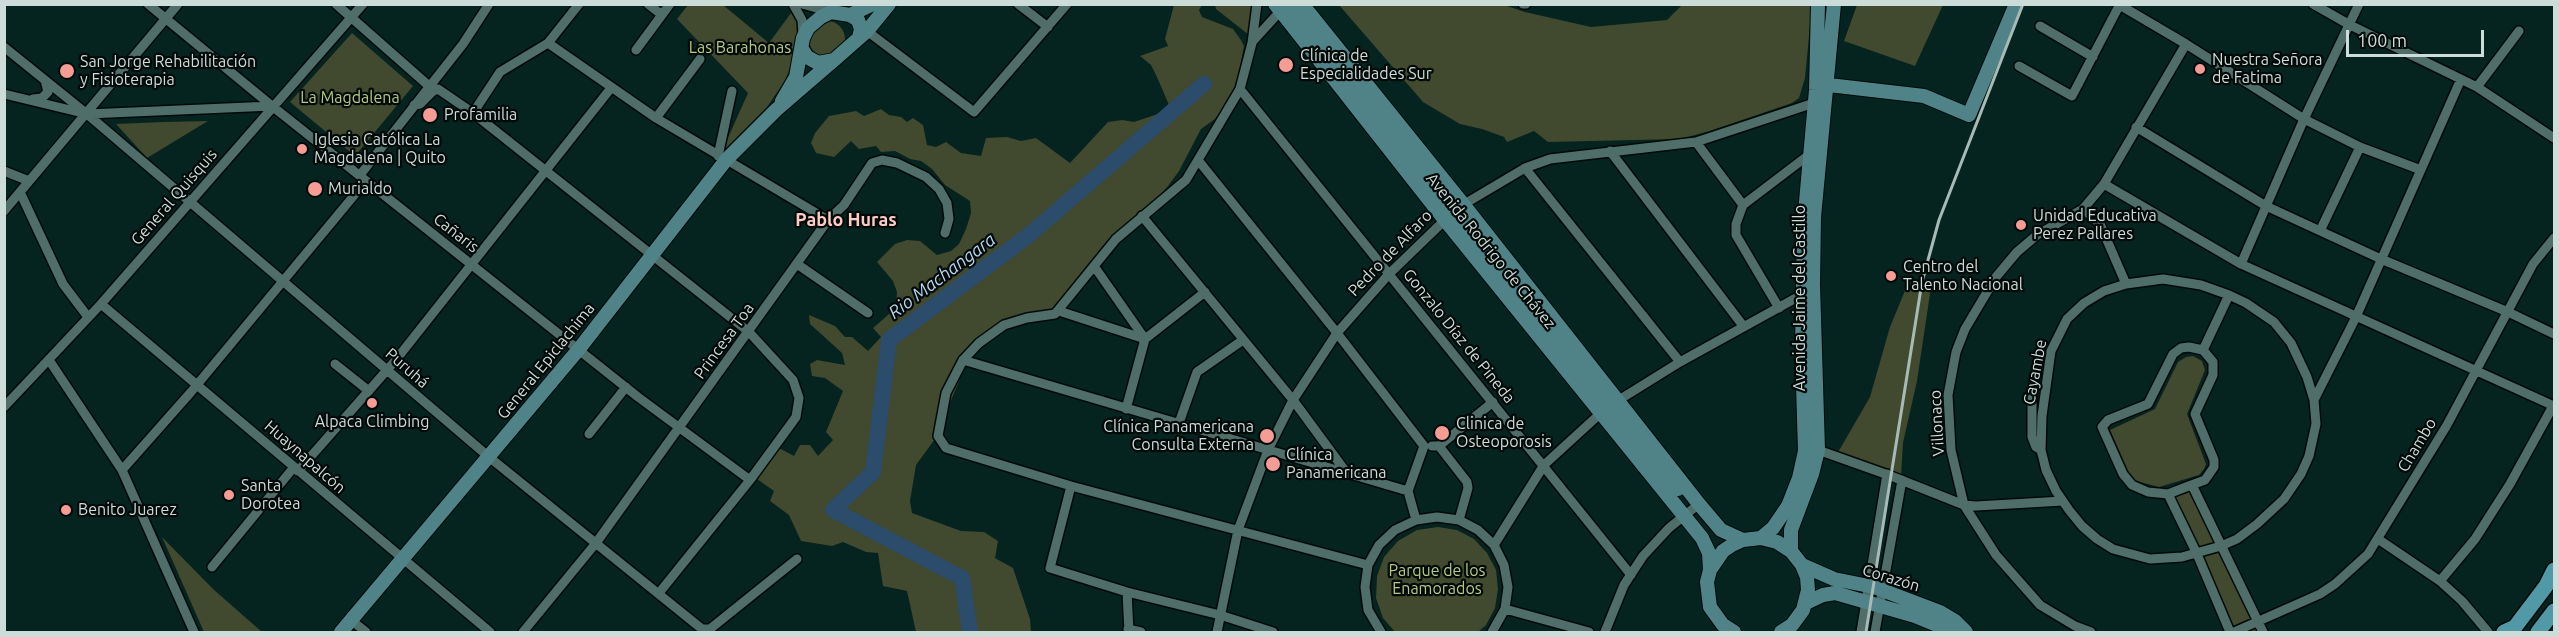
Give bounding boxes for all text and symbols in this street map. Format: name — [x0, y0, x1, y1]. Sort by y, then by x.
scale bar — [2349, 18, 2487, 56]
text: 100 m — [2357, 30, 2407, 50]
park label: Las Barahonas — [689, 38, 791, 58]
place label: Clínica de Especialidades Sur — [1300, 46, 1432, 84]
place label: Nuestra Señora de Fatima — [2212, 50, 2323, 88]
place label: San Jorge Rehabilitación y Fisioterapia — [80, 52, 256, 90]
marker: Clínica de Especialidades Sur — [1277, 56, 1295, 74]
marker: San Jorge Rehabilitación y Fisioterapia — [58, 62, 76, 80]
marker: Nuestra Señora de Fatima — [2193, 62, 2207, 76]
park label: La Magdalena — [300, 88, 400, 108]
place label: Profamilia — [444, 105, 517, 125]
marker: Profamilia — [421, 106, 439, 124]
place label: Iglesia Católica La Magdalena | Quito — [314, 130, 446, 168]
marker: Iglesia Católica La Magdalena | Quito — [295, 142, 309, 156]
street label: General Quisquis — [127, 145, 221, 249]
street label: Avenida Rodrigo de Chávez — [1422, 169, 1560, 333]
place label: Murialdo — [328, 179, 392, 199]
marker: Murialdo — [306, 180, 324, 198]
street label: Avenida Jaime del Castillo — [1790, 205, 1810, 391]
street label: Pedro de Alfaro — [1344, 206, 1436, 300]
place label: Unidad Educativa Perez Pallares — [2033, 206, 2157, 244]
street label: Cañaris — [429, 209, 483, 257]
district label: Pablo Huras — [795, 209, 897, 231]
marker: Unidad Educativa Perez Pallares — [2014, 218, 2028, 232]
water label: Rio Machangara — [884, 229, 1000, 323]
place label: Centro del Talento Nacional — [1903, 257, 2023, 295]
street label: Gonzalo Díaz de Pineda — [1399, 265, 1519, 407]
marker: Centro del Talento Nacional — [1884, 269, 1898, 283]
street label: General Epiclachima — [493, 299, 599, 423]
street label: Princesa Toa — [690, 299, 758, 383]
street label: Cayambe — [2019, 338, 2051, 406]
street label: Puruhá — [381, 344, 433, 392]
street label: Villonaco — [1926, 389, 1948, 457]
marker: Alpaca Climbing — [365, 396, 379, 410]
place label: Alpaca Climbing — [315, 412, 429, 432]
place label: Clinica de Osteoporosis — [1456, 414, 1552, 452]
street label: Chambo — [2393, 414, 2441, 476]
street label: Huaynapalcón — [261, 417, 349, 497]
place label: Clínica Panamericana Consulta Externa — [1103, 417, 1254, 455]
marker: Clinica de Osteoporosis — [1433, 424, 1451, 442]
marker: Clínica Panamericana Consulta Externa — [1258, 427, 1276, 445]
place label: Clínica Panamericana — [1286, 445, 1387, 483]
marker: Clínica Panamericana — [1264, 455, 1282, 473]
place label: Santa Dorotea — [241, 476, 300, 514]
marker: Santa Dorotea — [222, 488, 236, 502]
place label: Benito Juarez — [78, 500, 177, 520]
marker: Benito Juarez — [59, 503, 73, 517]
street label: Corazón — [1860, 560, 1922, 596]
park label: Parque de los Enamorados — [1388, 561, 1486, 599]

